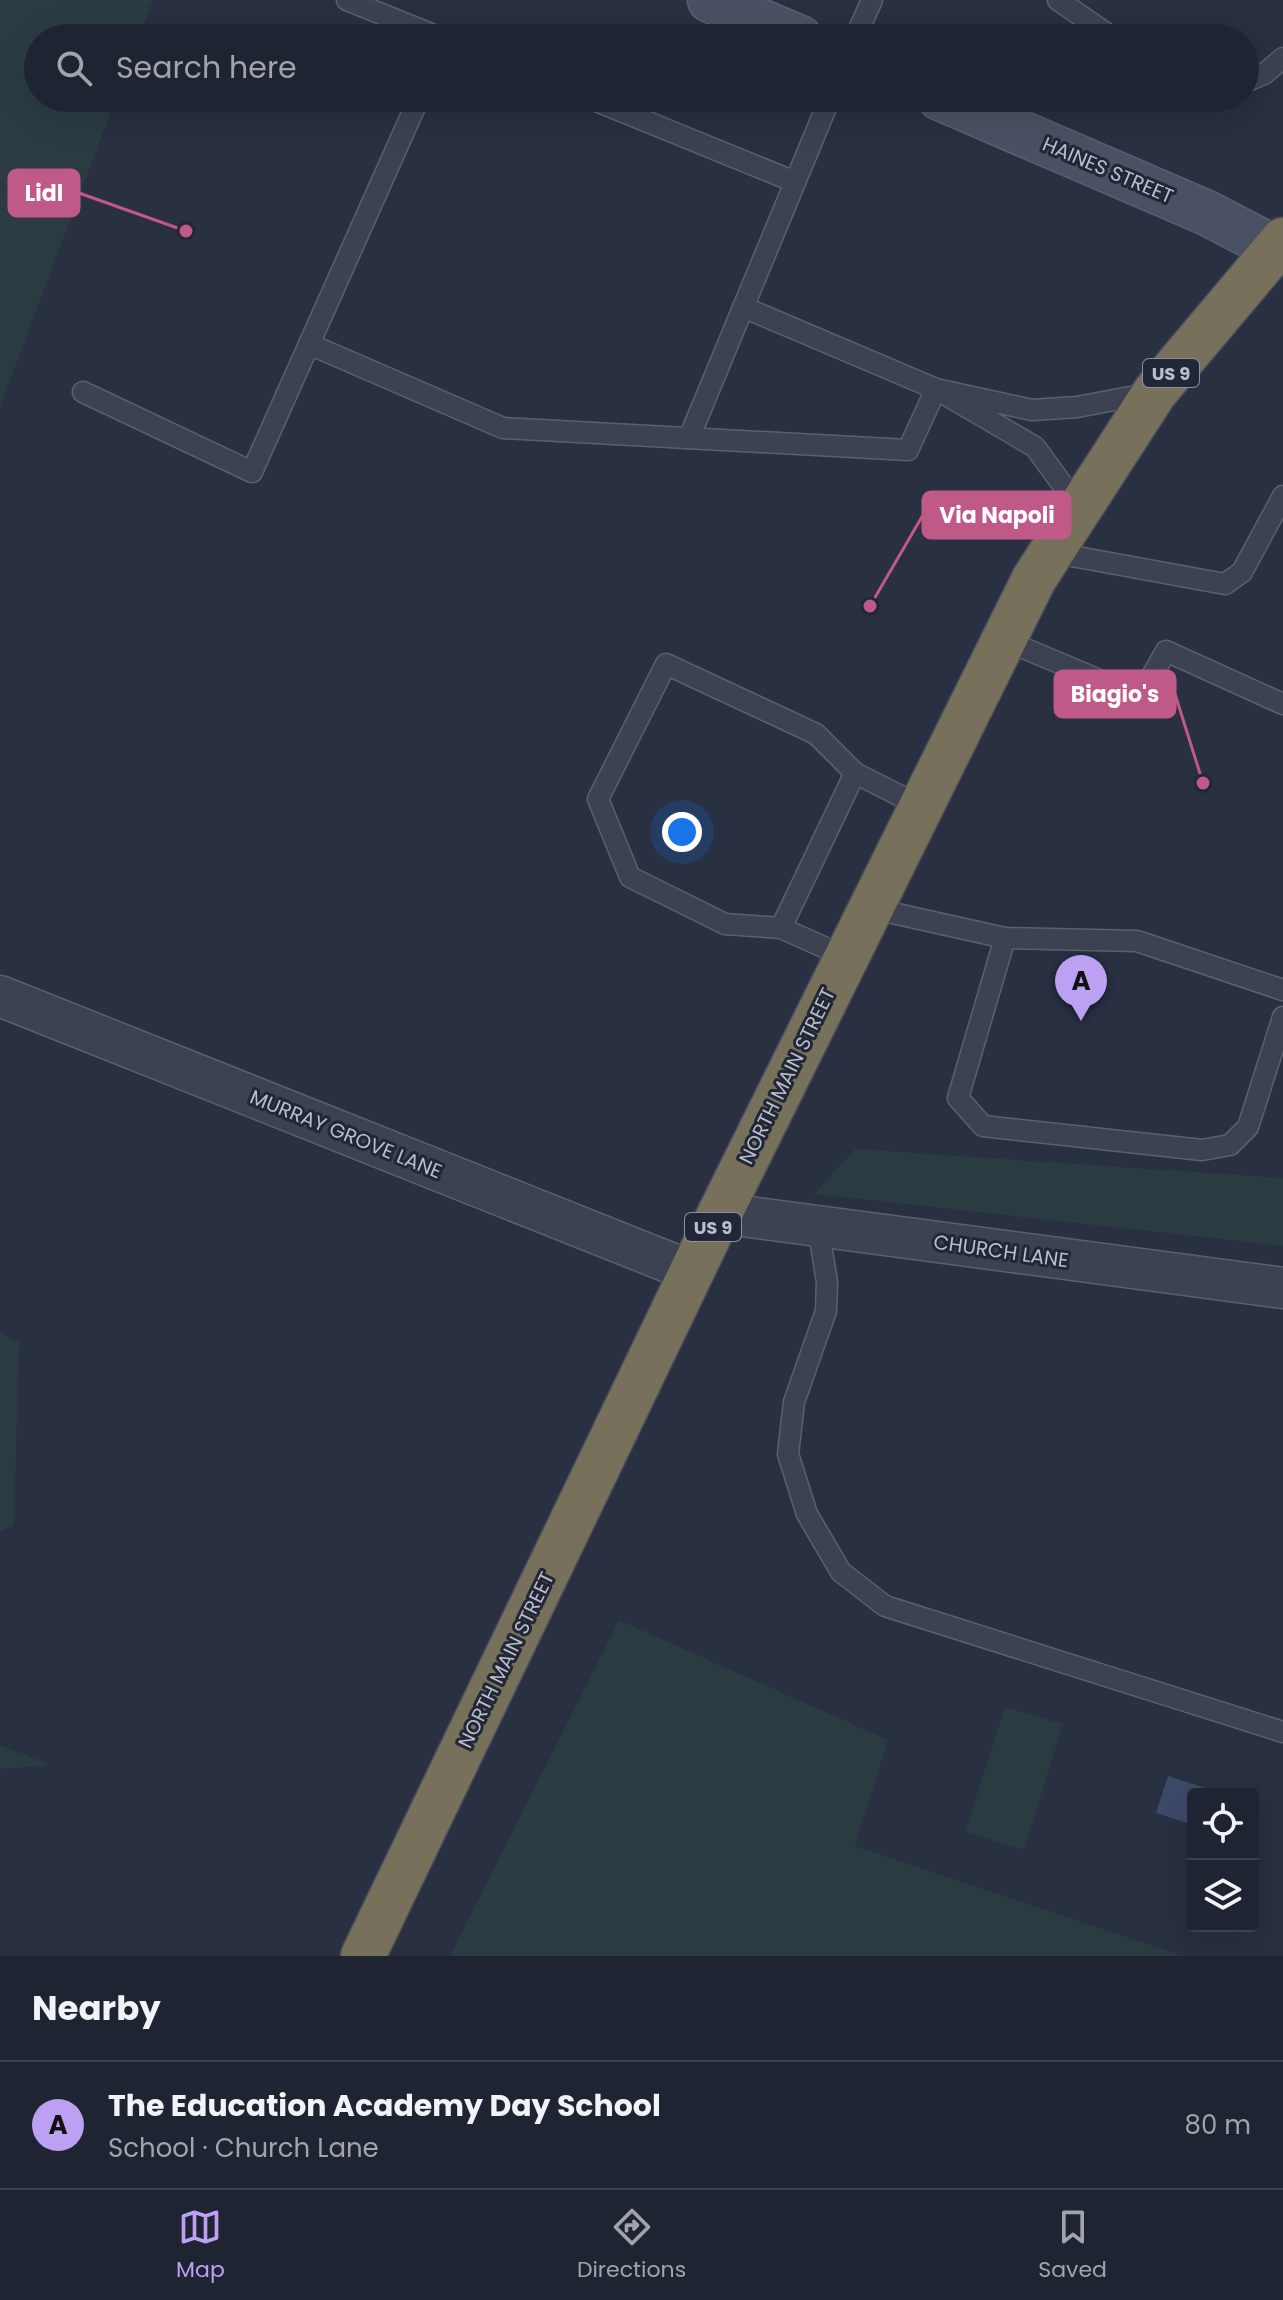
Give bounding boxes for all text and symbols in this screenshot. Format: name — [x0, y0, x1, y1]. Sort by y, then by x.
search box — [24, 24, 1259, 112]
icon: search — [52, 46, 96, 90]
text: Search here — [116, 46, 297, 89]
street label: HAINES STREET — [1038, 130, 1178, 210]
callout: Lidl — [9, 170, 79, 216]
text: Lidl — [25, 178, 63, 209]
road number: US 9 — [1143, 359, 1199, 387]
callout: Via Napoli — [923, 492, 1070, 538]
text: Via Napoli — [939, 500, 1055, 531]
callout: Biagio's — [1055, 671, 1175, 717]
text: Biagio's — [1071, 679, 1159, 710]
your location — [662, 812, 702, 852]
pin: A — [1055, 955, 1107, 1021]
street label: NORTH MAIN STREET — [732, 983, 842, 1169]
street label: MURRAY GROVE LANE — [246, 1083, 446, 1185]
road number: US 9 — [685, 1213, 741, 1241]
street label: CHURCH LANE — [932, 1228, 1070, 1274]
street label: NORTH MAIN STREET — [451, 1567, 561, 1753]
map controls — [1187, 1788, 1259, 1932]
button: locate — [1187, 1788, 1259, 1860]
button: layers — [1187, 1860, 1259, 1932]
text: Nearby — [32, 1984, 161, 2032]
text: The Education Academy Day School — [108, 2084, 661, 2127]
text: A — [48, 2107, 68, 2143]
text: 80 m — [1185, 2107, 1251, 2143]
text: School · Church Lane — [108, 2130, 379, 2166]
tab: Map — [176, 2205, 225, 2286]
tab: Directions — [577, 2205, 686, 2286]
tab: Saved — [1038, 2205, 1107, 2286]

